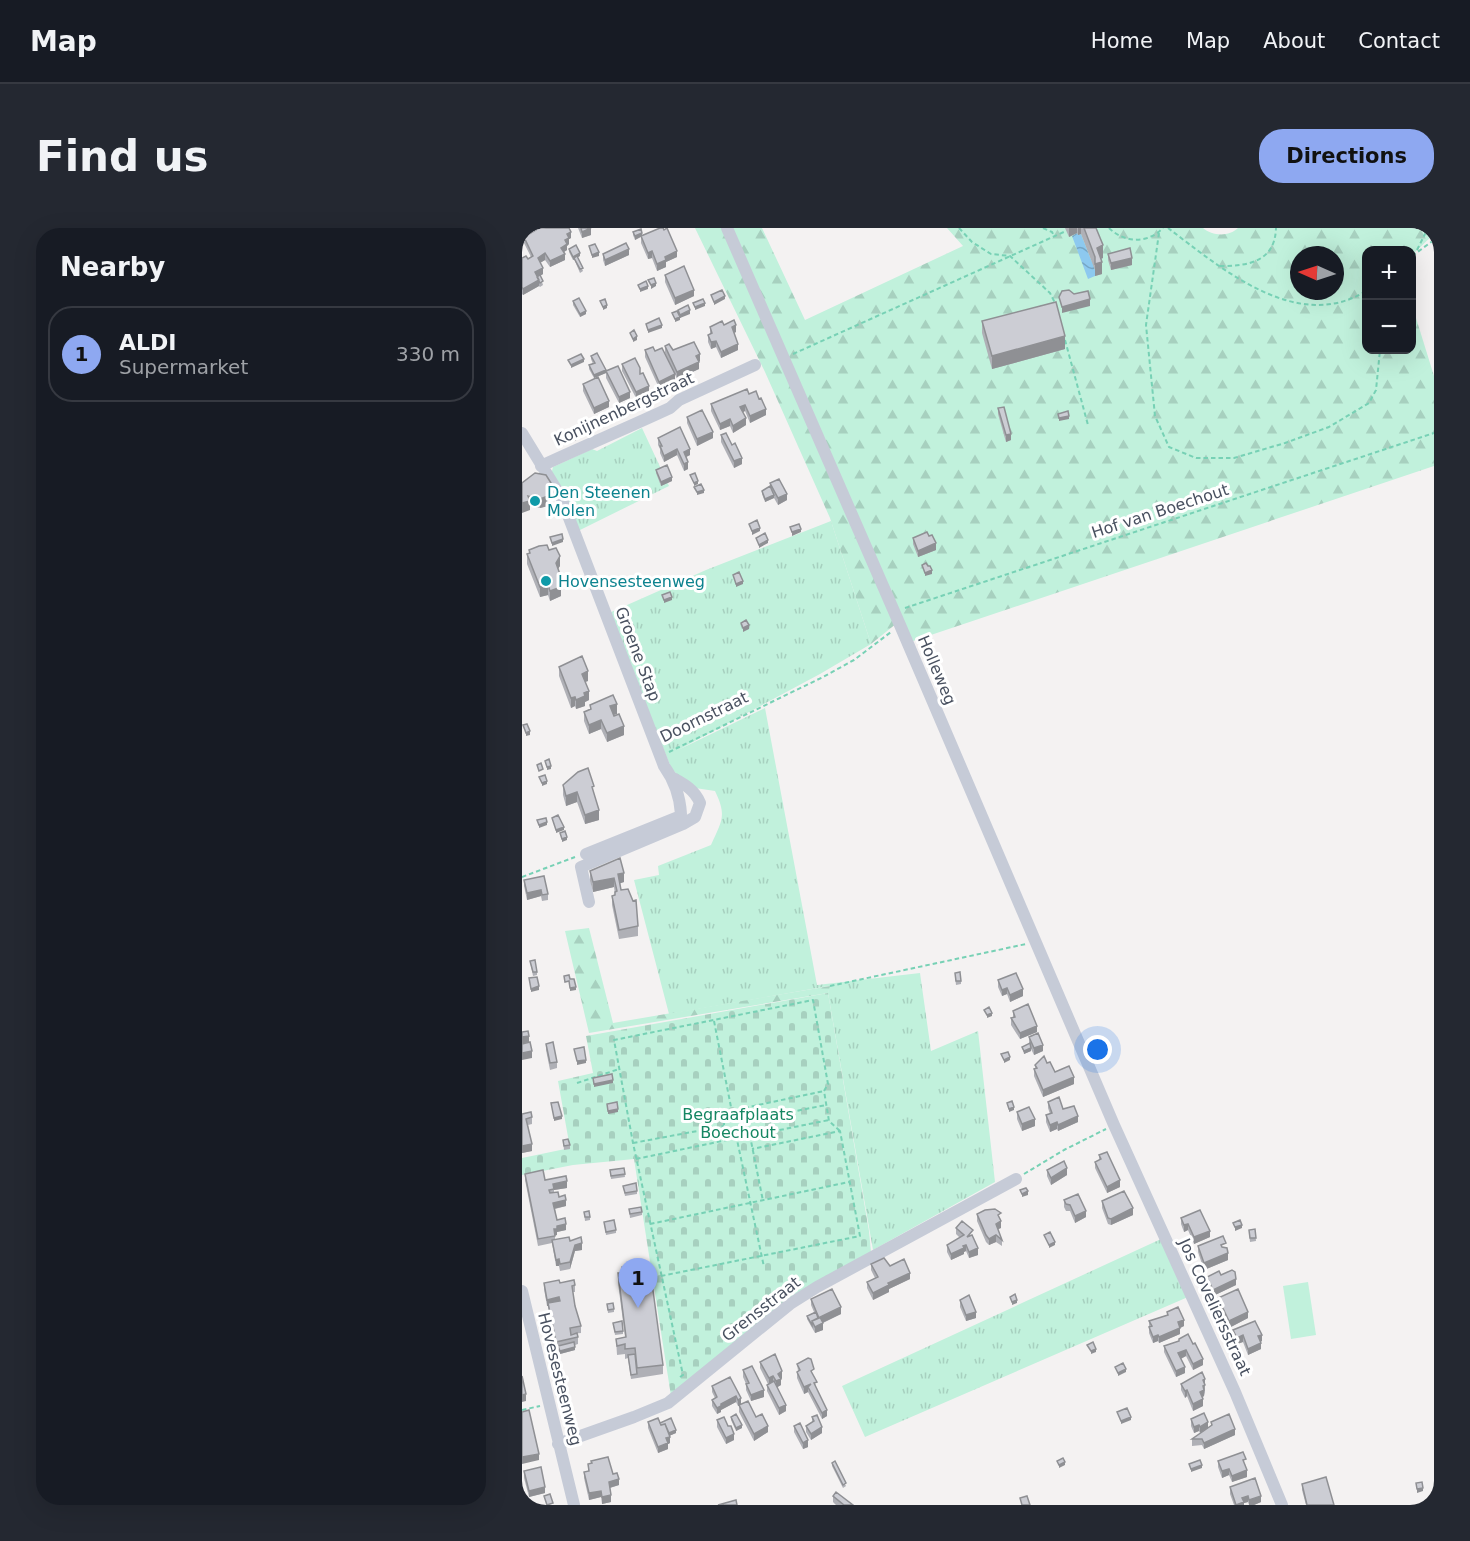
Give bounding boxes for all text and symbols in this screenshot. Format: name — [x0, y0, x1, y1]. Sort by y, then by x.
text: Map — [30, 25, 97, 58]
text: Home — [1091, 29, 1153, 53]
text: Map — [1186, 29, 1230, 53]
text: About — [1263, 29, 1325, 53]
text: Contact — [1358, 29, 1440, 53]
button: Directions — [1259, 129, 1434, 183]
text: Find us — [36, 132, 209, 181]
north arrow — [1290, 246, 1344, 300]
map controls — [1362, 246, 1416, 354]
button: + — [1362, 246, 1416, 300]
text: Nearby — [60, 252, 165, 282]
button: − — [1362, 300, 1416, 354]
text: ALDI — [119, 330, 177, 355]
text: 1 — [75, 342, 88, 366]
text: 330 m — [396, 342, 460, 366]
text: Supermarket — [119, 355, 248, 379]
street label: Konijnenbergstraat — [551, 368, 697, 450]
street label: Hof van Boechout — [1089, 480, 1231, 542]
place label: Den Steenen Molen — [547, 483, 651, 520]
marker: Den Steenen Molen — [528, 494, 542, 508]
place label: Hovensesteenweg — [558, 572, 705, 591]
marker: Hovensesteenweg — [539, 574, 553, 588]
street label: Groene Stap — [611, 604, 665, 704]
street label: Holleweg — [914, 632, 960, 708]
street label: Doornstraat — [657, 688, 751, 746]
your location — [1083, 1035, 1112, 1064]
park label: Begraafplaats Boechout — [682, 1105, 794, 1142]
street label: Jos Coveliersstraat — [1174, 1235, 1255, 1378]
pin: 1 — [618, 1258, 658, 1308]
street label: Grensstraat — [718, 1273, 804, 1345]
street label: Hovesesteenweg — [534, 1310, 586, 1448]

